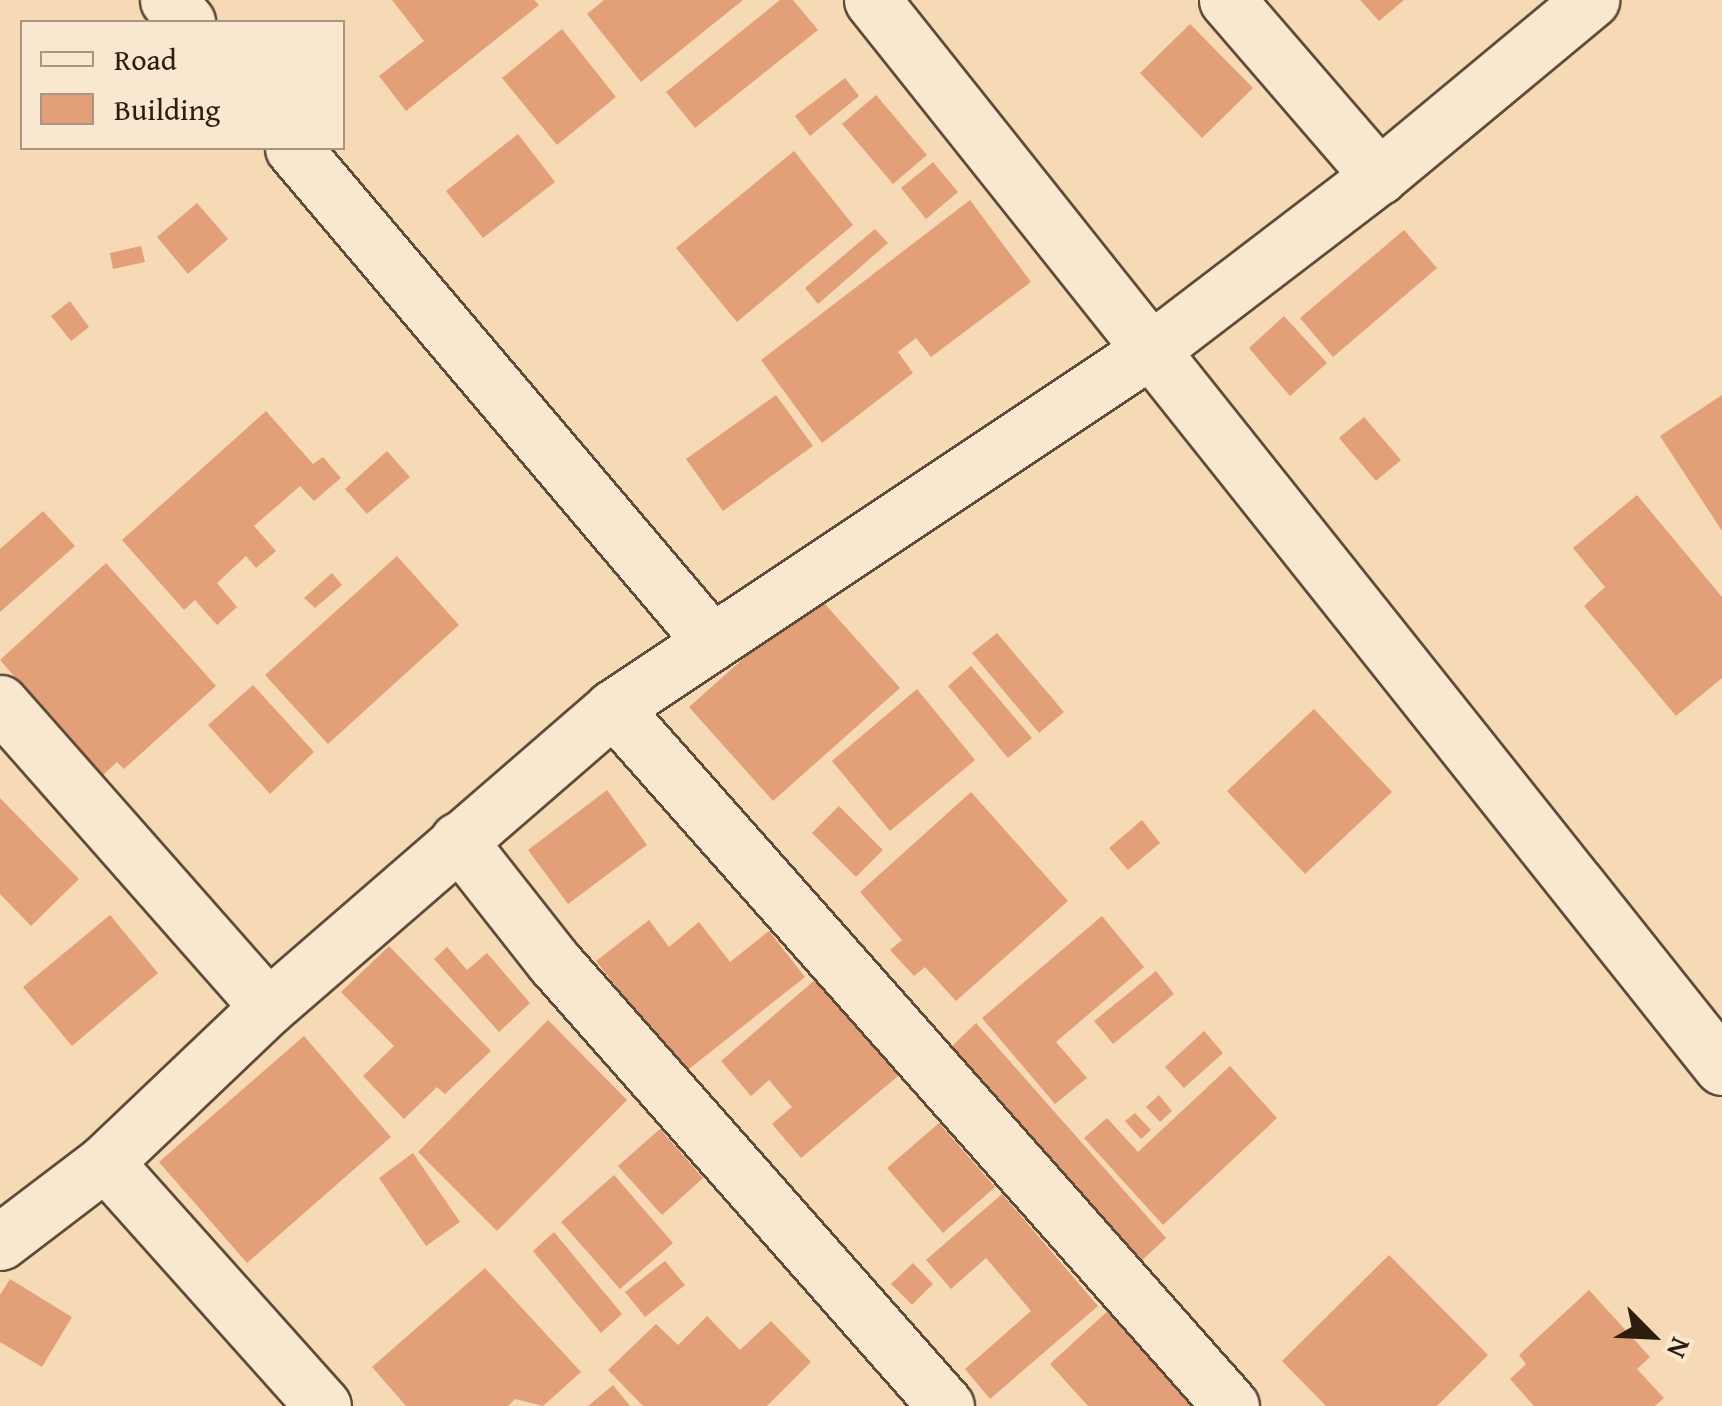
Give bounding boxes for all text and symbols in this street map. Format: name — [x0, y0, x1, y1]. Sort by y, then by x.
legend — [20, 20, 345, 150]
text: Road — [114, 37, 177, 81]
text: Building — [114, 87, 220, 131]
north arrow — [1602, 1286, 1702, 1386]
text: N — [1657, 1332, 1702, 1365]

